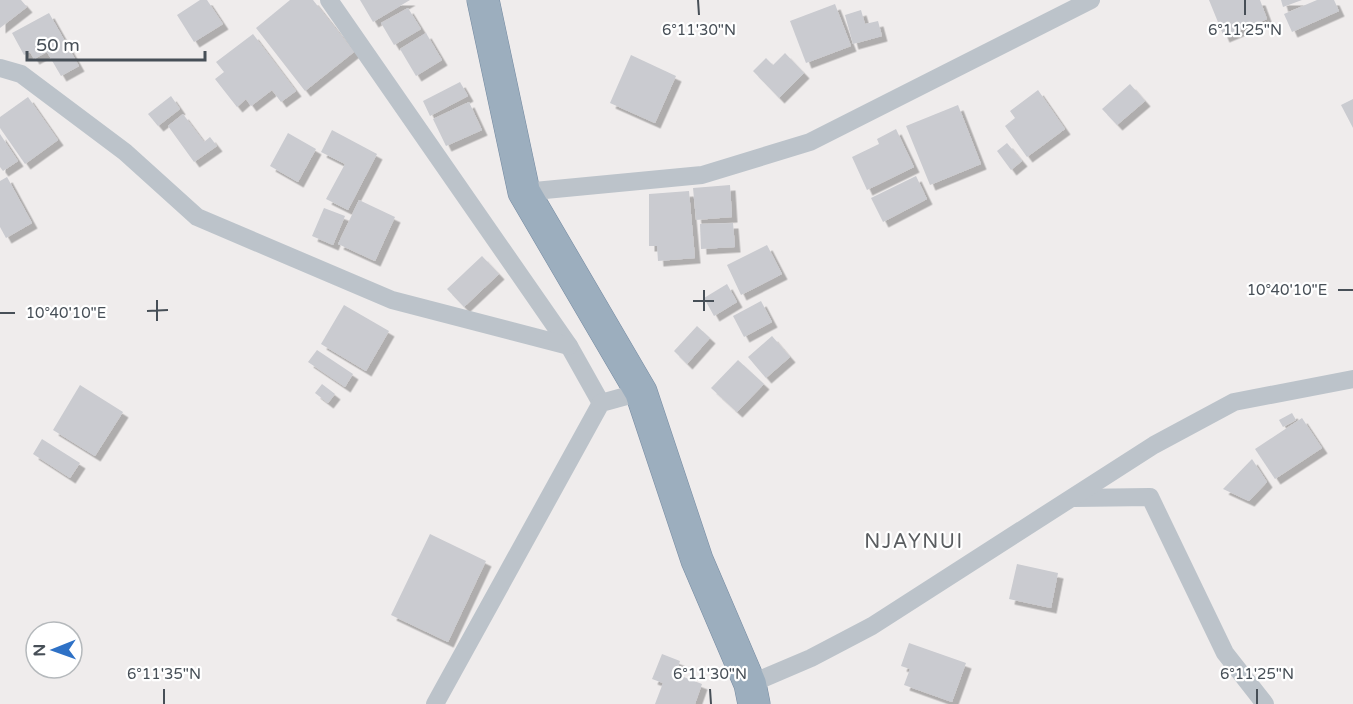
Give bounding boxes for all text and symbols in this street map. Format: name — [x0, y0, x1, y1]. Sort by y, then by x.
text: 6°11'30"N — [662, 21, 736, 39]
text: 6°11'25"N — [1208, 21, 1282, 39]
scale bar — [27, 24, 206, 62]
text: 50 m — [36, 34, 80, 56]
text: 10°40'10"E — [1247, 281, 1327, 299]
text: 10°40'10"E — [26, 304, 106, 322]
district label: NJAYNUI — [864, 530, 964, 554]
north arrow — [24, 620, 84, 680]
text: N — [30, 644, 50, 657]
text: 6°11'35"N — [127, 665, 201, 683]
text: 6°11'30"N — [673, 665, 747, 683]
text: 6°11'25"N — [1220, 665, 1294, 683]

